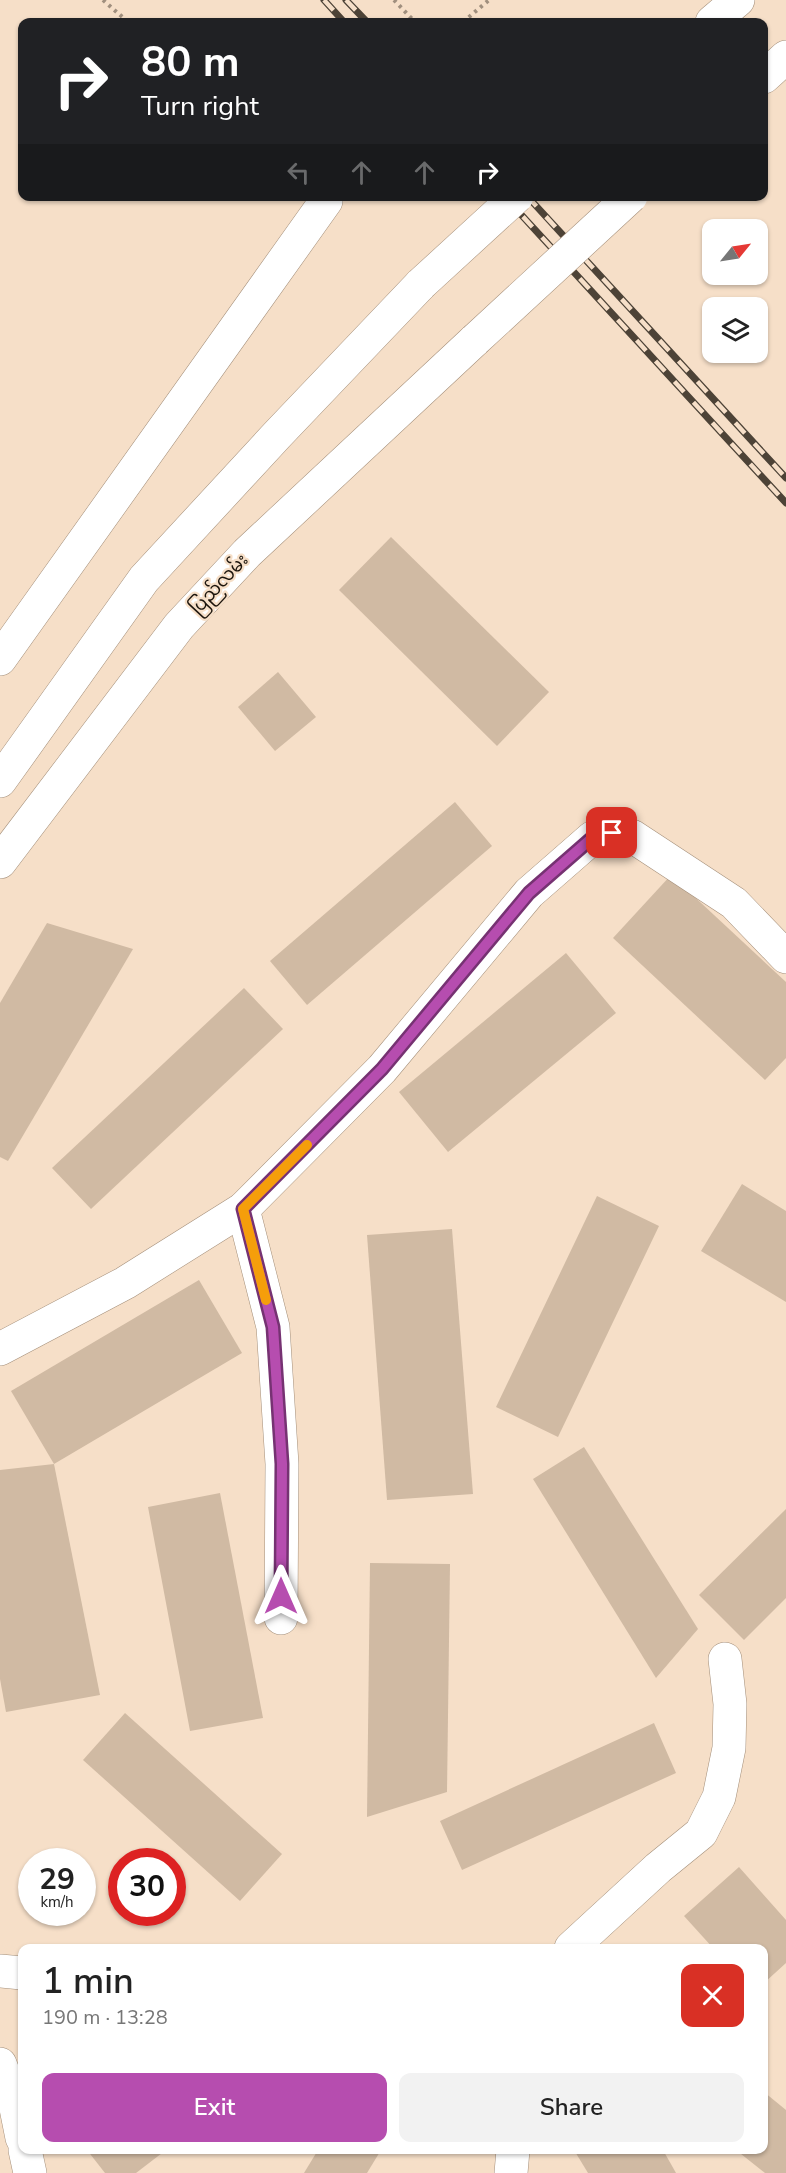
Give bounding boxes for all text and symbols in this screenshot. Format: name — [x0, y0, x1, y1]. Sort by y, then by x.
text: 80 m — [141, 34, 240, 91]
icon: right — [42, 42, 120, 120]
text: Turn right — [141, 88, 259, 125]
icon: left — [282, 156, 315, 189]
icon: ahead — [345, 156, 378, 189]
icon: ahead — [408, 156, 441, 189]
icon: right — [471, 156, 504, 189]
north arrow — [702, 219, 768, 285]
map controls — [702, 219, 768, 363]
button: layers — [702, 297, 768, 363]
street label: ပြည်လမ်း — [184, 548, 256, 622]
pin — [586, 807, 637, 858]
icon: arrive — [595, 816, 628, 849]
position arrow — [249, 1564, 313, 1628]
speed limit sign: 30 — [108, 1848, 186, 1926]
text: 29 — [39, 1859, 75, 1900]
text: km/h — [40, 1892, 74, 1912]
text: 1 min — [42, 1957, 134, 2006]
button: close — [681, 1964, 744, 2027]
text: 190 m · 13:28 — [42, 2004, 168, 2031]
button: Exit — [42, 2073, 387, 2142]
button: Share — [399, 2073, 744, 2142]

